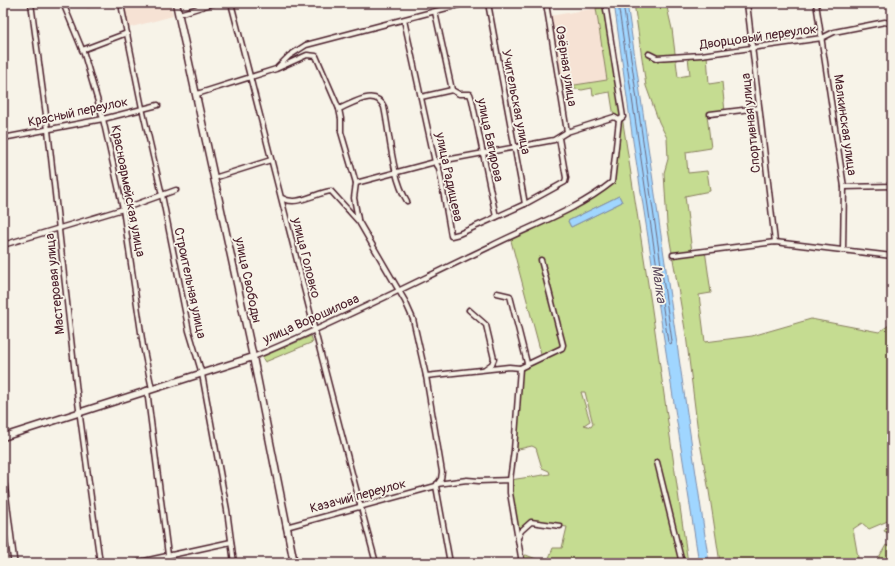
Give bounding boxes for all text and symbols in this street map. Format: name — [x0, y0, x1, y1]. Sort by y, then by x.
street label: Дворцовый переулок — [698, 21, 818, 53]
street label: Озёрная улица — [552, 24, 580, 108]
street label: Учительская улица — [498, 48, 534, 156]
street label: Спортивная улица — [738, 72, 764, 174]
street label: Малкинская улица — [830, 73, 860, 177]
street label: Красный переулок — [27, 94, 130, 130]
street label: улица Багирова — [473, 96, 507, 183]
street label: Красноармейская улица — [107, 124, 149, 258]
street label: улица Радищева — [432, 130, 466, 223]
street label: улица Головко — [288, 215, 324, 300]
street label: Строительная улица — [170, 226, 210, 340]
street label: Мастеровая улица — [42, 233, 68, 335]
street label: улица Свободы — [231, 235, 265, 324]
water label: Малка — [648, 264, 670, 305]
street label: улица Ворошилова — [259, 291, 362, 348]
street label: Казачий переулок — [308, 475, 408, 517]

